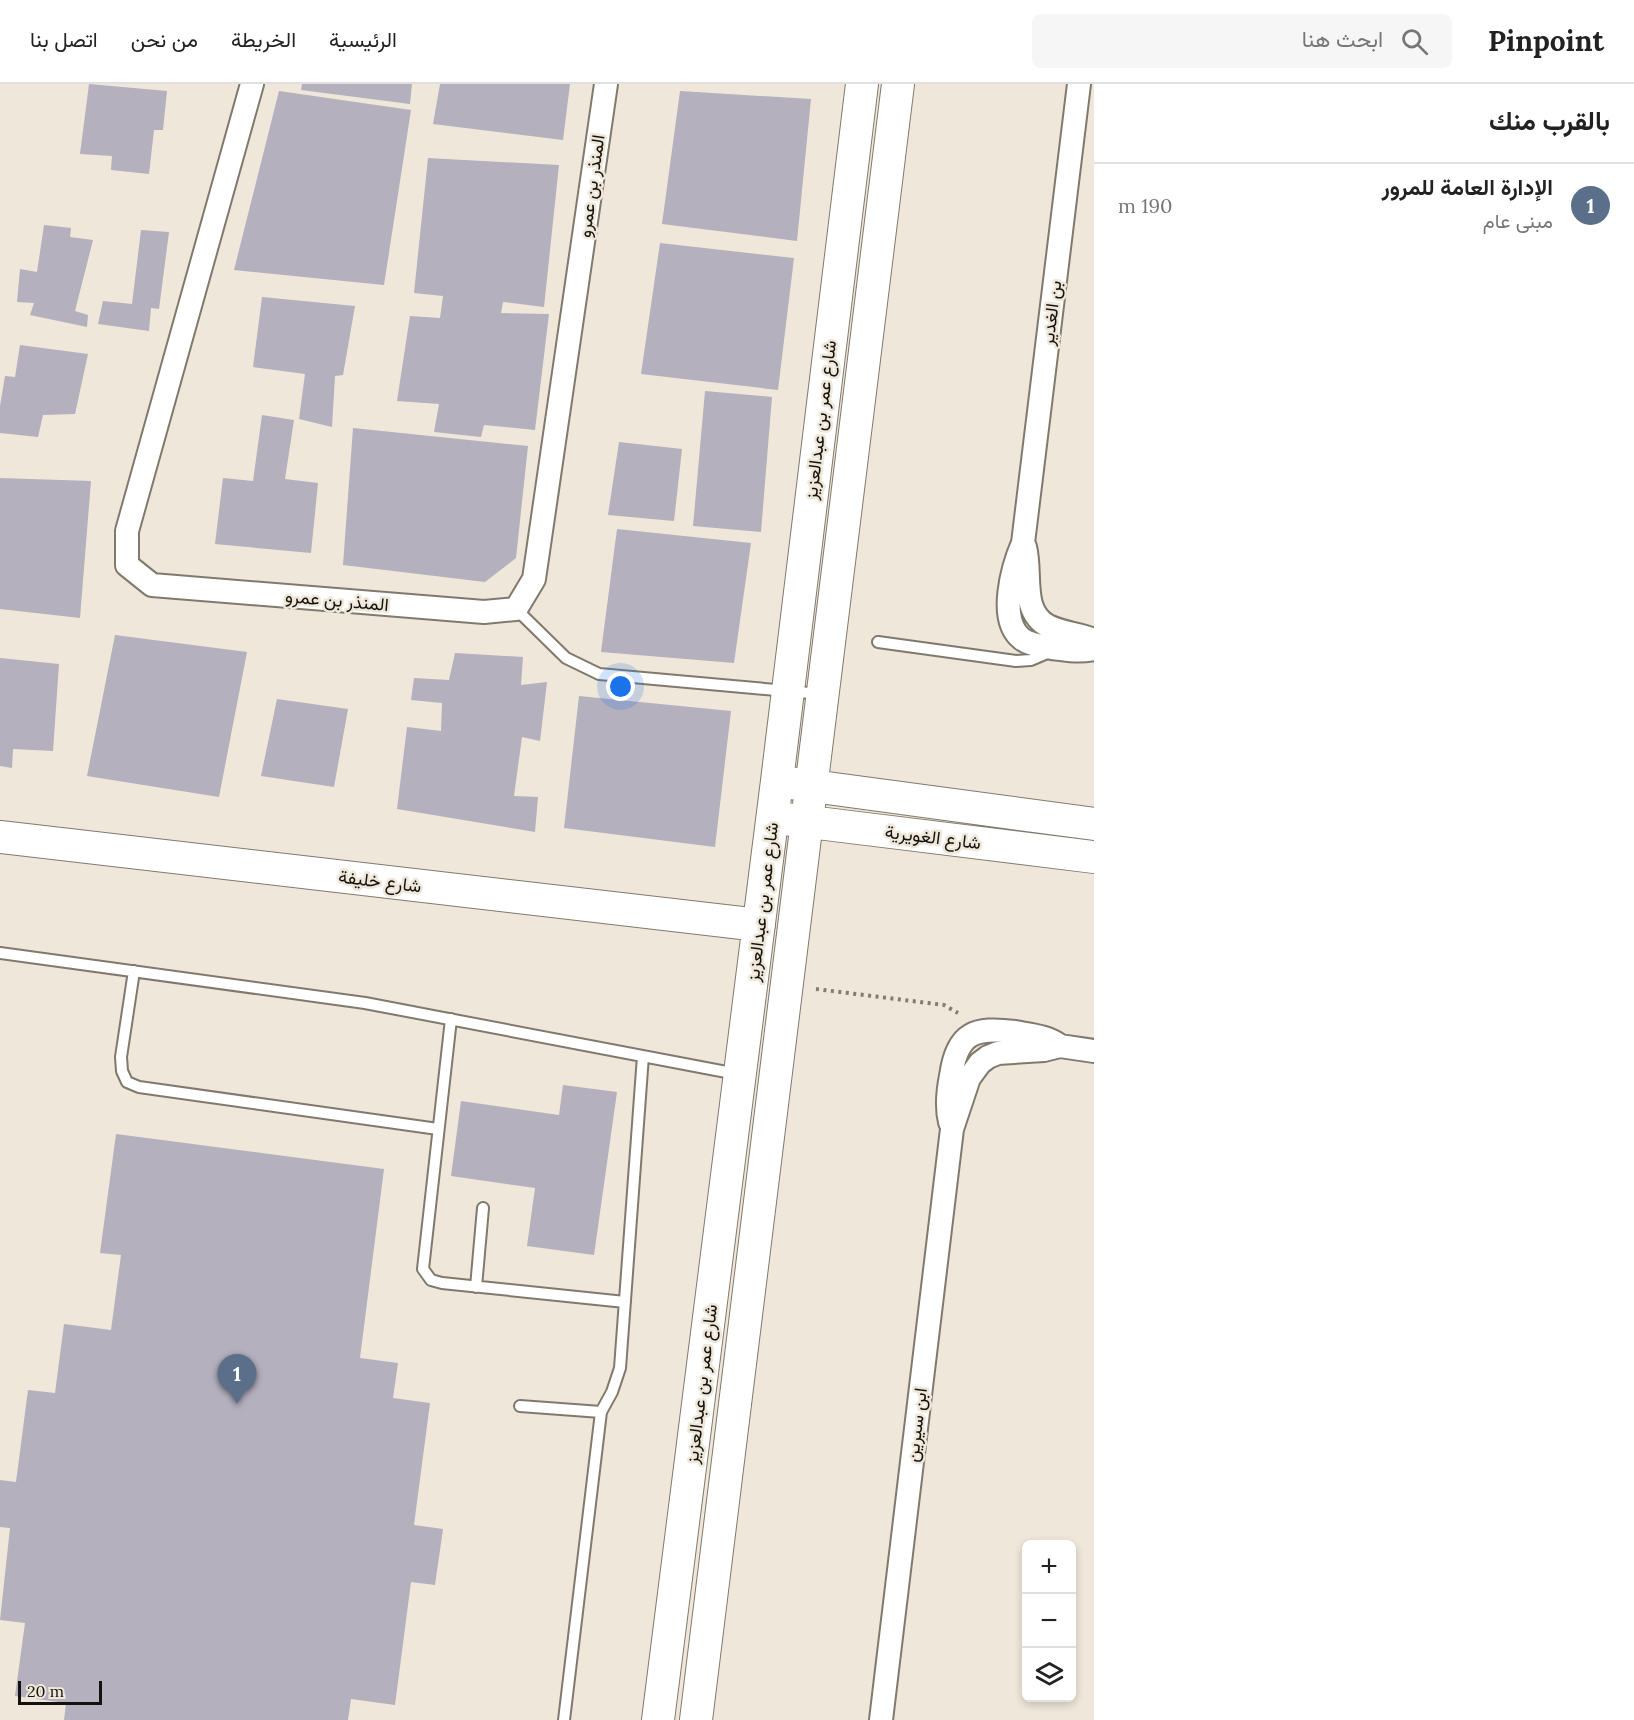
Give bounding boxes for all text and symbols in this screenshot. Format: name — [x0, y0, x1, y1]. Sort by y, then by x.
search box — [1032, 14, 1452, 68]
text: Pinpoint — [1488, 23, 1604, 59]
text: ابحث هنا — [1302, 25, 1383, 53]
icon: search — [1398, 25, 1431, 58]
text: اتصل بنا — [30, 26, 98, 53]
text: من نحن — [131, 26, 198, 53]
text: الخريطة — [231, 26, 296, 53]
text: الرئيسية — [329, 26, 397, 53]
text: بالقرب منك — [1489, 104, 1610, 137]
street label: المنذر بن عمرو — [572, 133, 610, 239]
text: الإدارة العامة للمرور — [1382, 173, 1553, 201]
text: 190 m — [1118, 193, 1172, 218]
text: 1 — [1586, 193, 1595, 218]
text: مبنى عام — [1483, 208, 1553, 233]
street label: بن الغدير — [1035, 279, 1066, 348]
street label: شارع عمر بن عبدالعزيز — [799, 339, 842, 502]
street label: المنذر بن عمرو — [284, 584, 390, 616]
your location — [606, 672, 635, 701]
street label: شارع الغويرية — [883, 820, 982, 855]
street label: شارع عمر بن عبدالعزيز — [741, 821, 784, 984]
street label: شارع خليفة — [337, 864, 423, 898]
street label: شارع عمر بن عبدالعزيز — [680, 1303, 723, 1466]
pin: 1 — [218, 1354, 256, 1404]
street label: ابن سيرين — [900, 1387, 932, 1463]
map controls — [1022, 1540, 1076, 1702]
button: + — [1022, 1540, 1076, 1594]
button: − — [1022, 1594, 1076, 1648]
button: layers — [1022, 1648, 1076, 1702]
scale bar — [18, 1678, 102, 1706]
text: 20 m — [27, 1681, 64, 1701]

